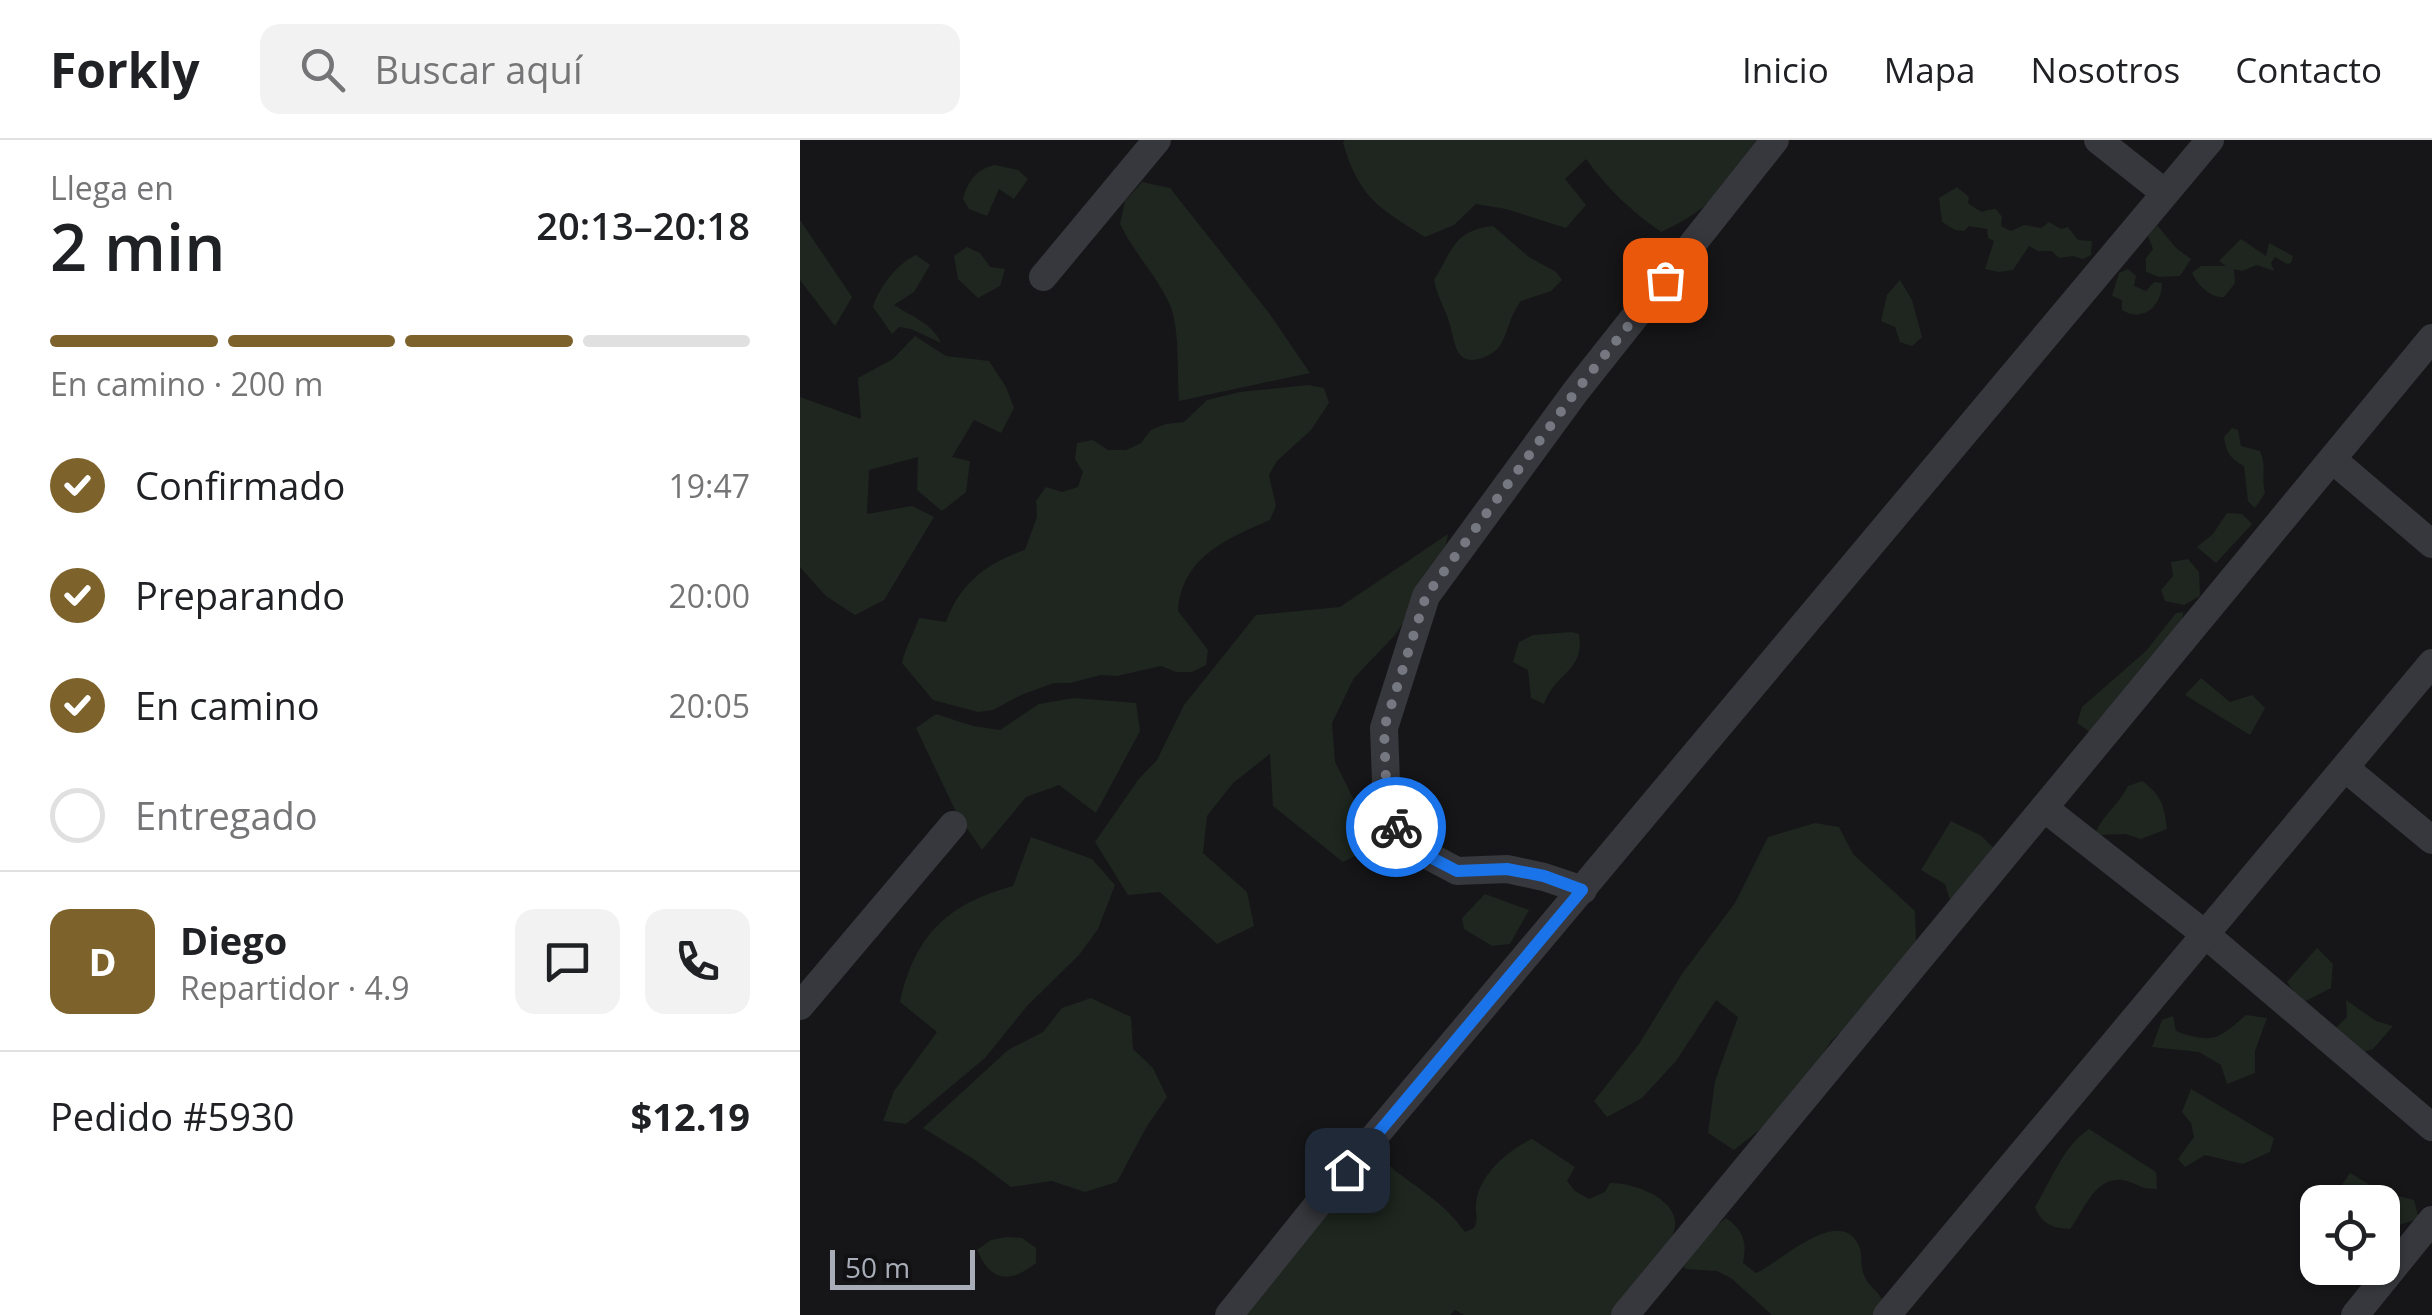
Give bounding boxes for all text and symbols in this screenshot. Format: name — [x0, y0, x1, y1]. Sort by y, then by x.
search box — [260, 24, 960, 114]
text: Forkly — [50, 37, 200, 102]
icon: search — [295, 42, 350, 97]
text: Buscar aquí — [375, 43, 583, 95]
text: Inicio — [1742, 46, 1829, 93]
text: Mapa — [1884, 46, 1976, 93]
text: Nosotros — [2031, 46, 2180, 93]
text: Contacto — [2235, 46, 2382, 93]
text: Llega en — [50, 166, 174, 209]
text: 20:13–20:18 — [536, 199, 750, 251]
text: 2 min — [50, 202, 225, 290]
pin — [1623, 238, 1708, 323]
icon: bag — [1638, 253, 1693, 308]
text: En camino · 200 m — [50, 362, 323, 405]
icon: check — [50, 458, 105, 513]
text: Confirmado — [135, 459, 345, 511]
text: 19:47 — [668, 464, 750, 507]
icon: check — [50, 568, 105, 623]
text: Preparando — [135, 569, 345, 621]
text: 20:00 — [668, 574, 750, 617]
icon: check — [50, 678, 105, 733]
text: En camino — [135, 679, 320, 731]
text: 20:05 — [668, 684, 750, 727]
courier — [1346, 777, 1446, 877]
text: Entregado — [135, 789, 318, 841]
icon: bike — [1369, 800, 1424, 855]
button: chat — [515, 909, 620, 1014]
button: phone — [645, 909, 750, 1014]
text: Diego — [180, 914, 287, 966]
text: D — [88, 935, 117, 987]
text: Repartidor · 4.9 — [180, 966, 410, 1009]
text: Pedido #5930 — [50, 1090, 294, 1142]
text: $12.19 — [631, 1090, 750, 1142]
pin — [1305, 1128, 1390, 1213]
icon: home — [1320, 1143, 1375, 1198]
map controls — [2300, 1185, 2400, 1285]
button: locate — [2300, 1185, 2400, 1285]
scale bar — [830, 1245, 975, 1290]
text: 50 m — [845, 1248, 910, 1286]

